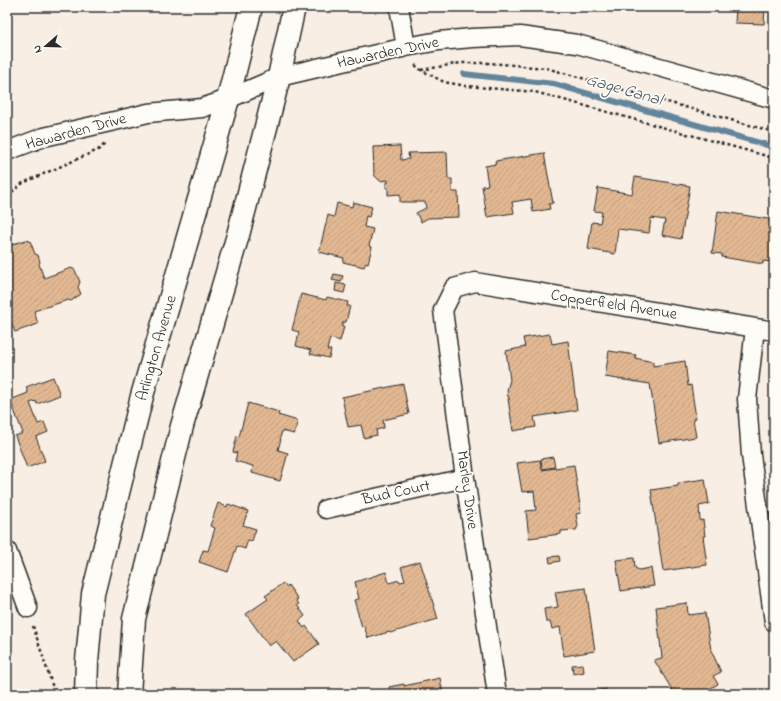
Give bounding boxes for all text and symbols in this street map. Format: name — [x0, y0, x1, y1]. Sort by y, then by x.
north arrow — [26, 26, 66, 66]
street label: Hawarden Drive — [335, 30, 442, 75]
text: N — [29, 43, 46, 55]
water label: Gage Canal — [583, 67, 667, 114]
street label: Hawarden Drive — [23, 107, 130, 157]
street label: Copperfield Avenue — [549, 283, 680, 327]
street label: Arlington Avenue — [130, 292, 184, 404]
street label: Marley Drive — [450, 449, 485, 532]
street label: Bud Court — [359, 474, 433, 512]

